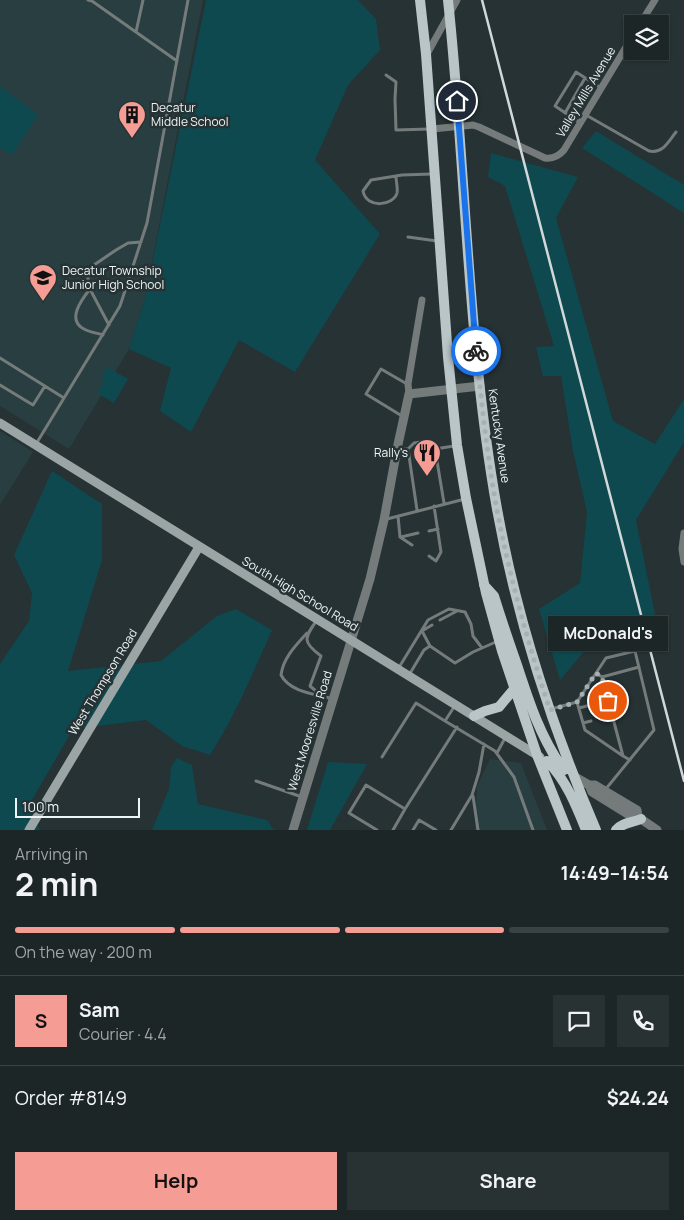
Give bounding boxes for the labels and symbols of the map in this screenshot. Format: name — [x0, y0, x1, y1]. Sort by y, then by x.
street label: Valley Mills Avenue — [552, 43, 619, 140]
pin — [436, 80, 478, 122]
place label: Decatur Middle School — [151, 99, 229, 130]
building icon: Decatur Middle School — [117, 100, 147, 139]
place label: Decatur Township Junior High School — [62, 262, 164, 293]
school or university icon: Decatur Township Junior High School — [28, 263, 58, 302]
courier — [451, 326, 501, 376]
street label: Kentucky Avenue — [484, 388, 515, 484]
restaurant icon: Rally's — [412, 438, 442, 477]
place label: Rally's — [374, 444, 408, 461]
street label: South High School Road — [239, 552, 361, 635]
callout: McDonald's — [548, 616, 668, 651]
street label: West Thompson Road — [64, 626, 141, 738]
street label: West Mooresville Road — [283, 669, 336, 793]
pin — [587, 680, 629, 722]
scale bar — [15, 795, 140, 818]

